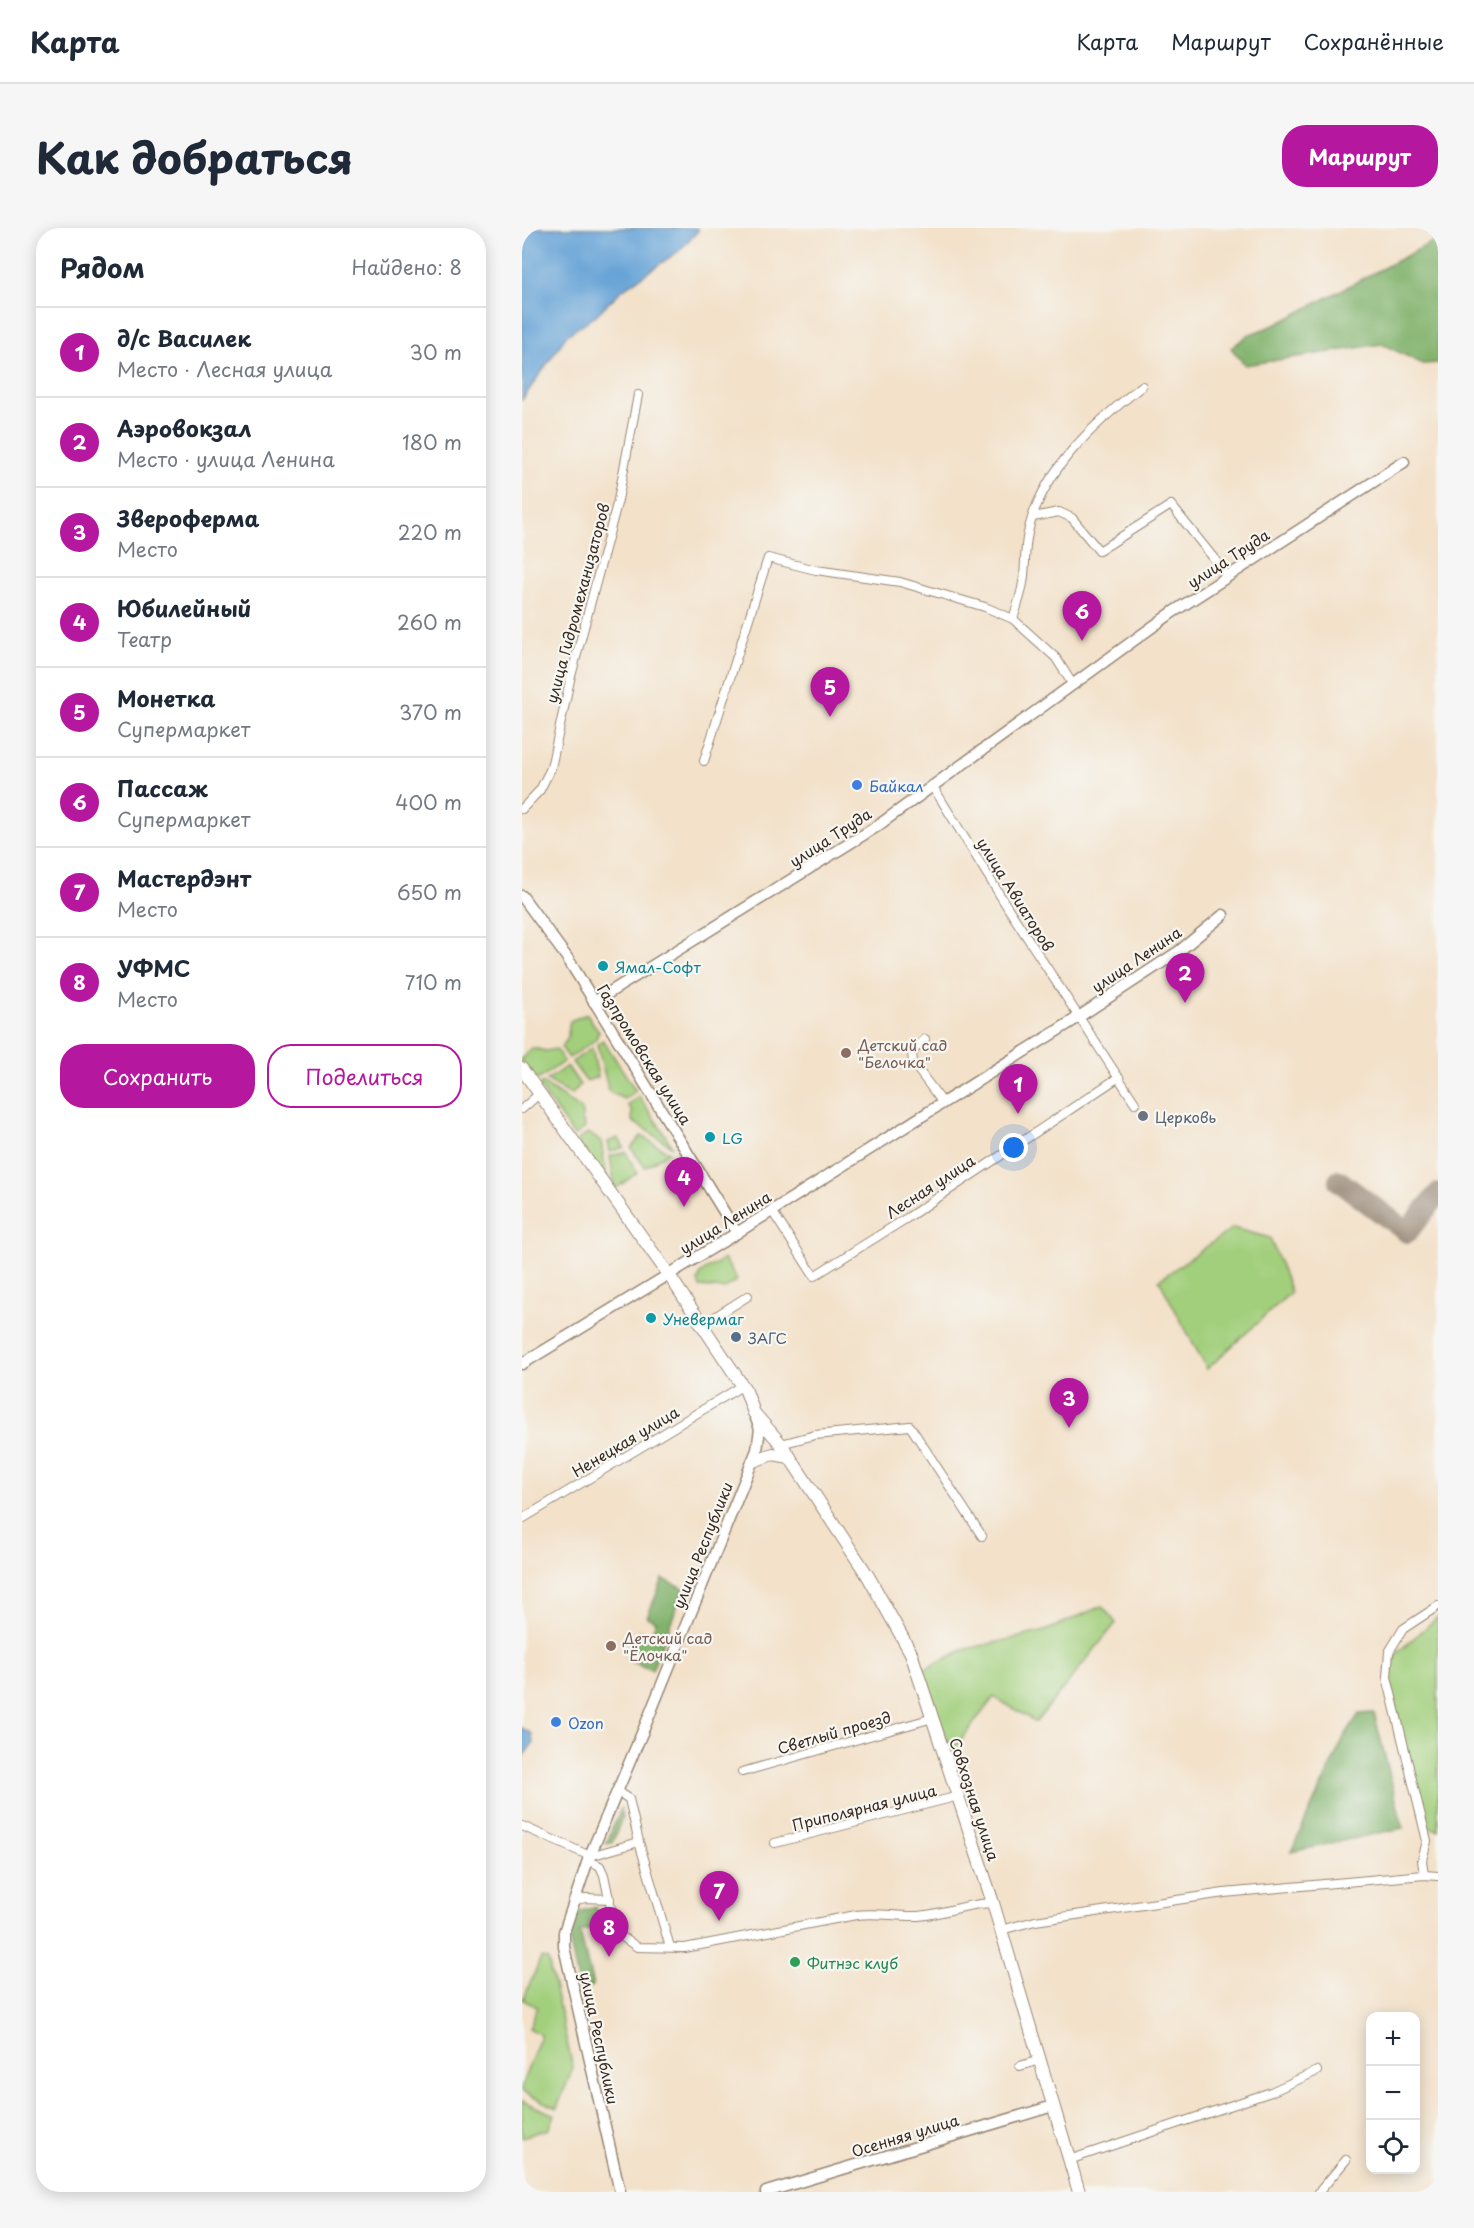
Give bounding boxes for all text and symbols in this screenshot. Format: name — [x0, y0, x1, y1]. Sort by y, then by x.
text: Карта — [30, 20, 120, 63]
text: Карта — [1077, 25, 1138, 57]
text: Маршрут — [1171, 25, 1271, 57]
text: Сохранённые — [1304, 25, 1444, 57]
text: Как добраться — [36, 125, 353, 188]
button: Маршрут — [1282, 125, 1438, 187]
text: Рядом — [60, 248, 145, 287]
text: Найдено: 8 — [352, 252, 462, 282]
text: д/с Василек — [117, 321, 251, 354]
text: 1 — [75, 337, 84, 367]
text: 30 m — [409, 337, 462, 367]
text: Место · Лесная улица — [117, 354, 332, 384]
text: Аэровокзал — [117, 411, 252, 444]
text: 2 — [72, 427, 87, 457]
text: 180 m — [402, 427, 462, 457]
text: Место · улица Ленина — [117, 444, 335, 474]
street label: улица Гидромеханизаторов — [539, 500, 615, 705]
text: Звероферма — [117, 501, 260, 534]
text: 3 — [73, 517, 86, 547]
text: 220 m — [398, 517, 462, 547]
street label: улица Труда — [1182, 522, 1274, 593]
text: Место — [117, 534, 178, 564]
text: Юбилейный — [117, 591, 251, 624]
pin: 6 — [1062, 592, 1102, 641]
text: 4 — [73, 607, 86, 637]
text: 260 m — [397, 607, 462, 637]
text: Театр — [117, 624, 172, 654]
pin: 5 — [810, 668, 850, 717]
text: Монетка — [117, 681, 216, 714]
text: 5 — [73, 697, 86, 727]
text: 370 m — [399, 697, 462, 727]
text: Супермаркет — [117, 714, 250, 744]
text: Пассаж — [117, 771, 208, 804]
place label: Байкал — [869, 774, 924, 797]
marker: Байкал — [850, 778, 864, 792]
text: 6 — [72, 787, 87, 817]
text: 400 m — [395, 787, 462, 817]
street label: улица Труда — [784, 801, 876, 872]
text: Супермаркет — [117, 804, 250, 834]
street label: улица Авиаторов — [972, 833, 1060, 955]
text: Мастердэнт — [117, 861, 251, 894]
text: 7 — [74, 877, 85, 907]
text: 650 m — [397, 877, 462, 907]
text: Место — [117, 894, 178, 924]
street label: улица Ленина — [1086, 920, 1186, 998]
text: УФМС — [117, 951, 190, 984]
pin: 2 — [1166, 954, 1204, 1003]
place label: Ямал-Софт — [614, 955, 701, 978]
marker: Ямал-Софт — [596, 959, 610, 973]
text: 8 — [73, 967, 86, 997]
text: 710 m — [405, 967, 462, 997]
street label: Газпромовская улица — [592, 979, 698, 1129]
text: Место — [117, 984, 178, 1014]
place label: Детский сад "Белочка" — [857, 1033, 947, 1073]
button: Сохранить — [60, 1044, 255, 1108]
button: Поделиться — [267, 1044, 462, 1108]
marker: Детский сад "Белочка" — [839, 1046, 853, 1060]
pin: 1 — [998, 1064, 1038, 1114]
place label: Церковь — [1155, 1105, 1217, 1128]
marker: Церковь — [1136, 1109, 1150, 1123]
place label: LG — [722, 1126, 743, 1149]
marker: LG — [703, 1130, 717, 1144]
your location — [999, 1133, 1028, 1162]
street label: Лесная улица — [881, 1148, 979, 1223]
pin: 4 — [664, 1158, 704, 1207]
street label: улица Ленина — [675, 1184, 776, 1259]
place label: Уневермаг — [663, 1307, 744, 1330]
marker: Уневермаг — [644, 1311, 658, 1325]
place label: ЗАГС — [747, 1326, 787, 1349]
marker: ЗАГС — [729, 1330, 743, 1344]
pin: 3 — [1050, 1378, 1088, 1428]
street label: Ненецкая улица — [567, 1400, 683, 1482]
street label: улица Республики — [666, 1478, 738, 1612]
place label: Детский сад "Ёлочка" — [622, 1626, 712, 1666]
marker: Детский сад "Ёлочка" — [604, 1639, 618, 1653]
street label: Светлый проезд — [775, 1705, 893, 1759]
place label: Ozon — [568, 1711, 604, 1734]
marker: Ozon — [549, 1715, 563, 1729]
street label: Совхозная улица — [944, 1735, 1006, 1864]
street label: Приполярная улица — [789, 1778, 939, 1836]
pin: 7 — [700, 1872, 738, 1921]
pin: 8 — [590, 1908, 628, 1957]
place label: Фитнэс клуб — [807, 1951, 898, 1974]
marker: Фитнэс клуб — [788, 1955, 802, 1969]
street label: улица Республики — [575, 1970, 625, 2106]
map controls — [1366, 2012, 1420, 2174]
button: + — [1366, 2012, 1420, 2066]
button: − — [1366, 2066, 1420, 2120]
street label: Осенняя улица — [848, 2108, 962, 2162]
button: locate — [1366, 2120, 1420, 2174]

